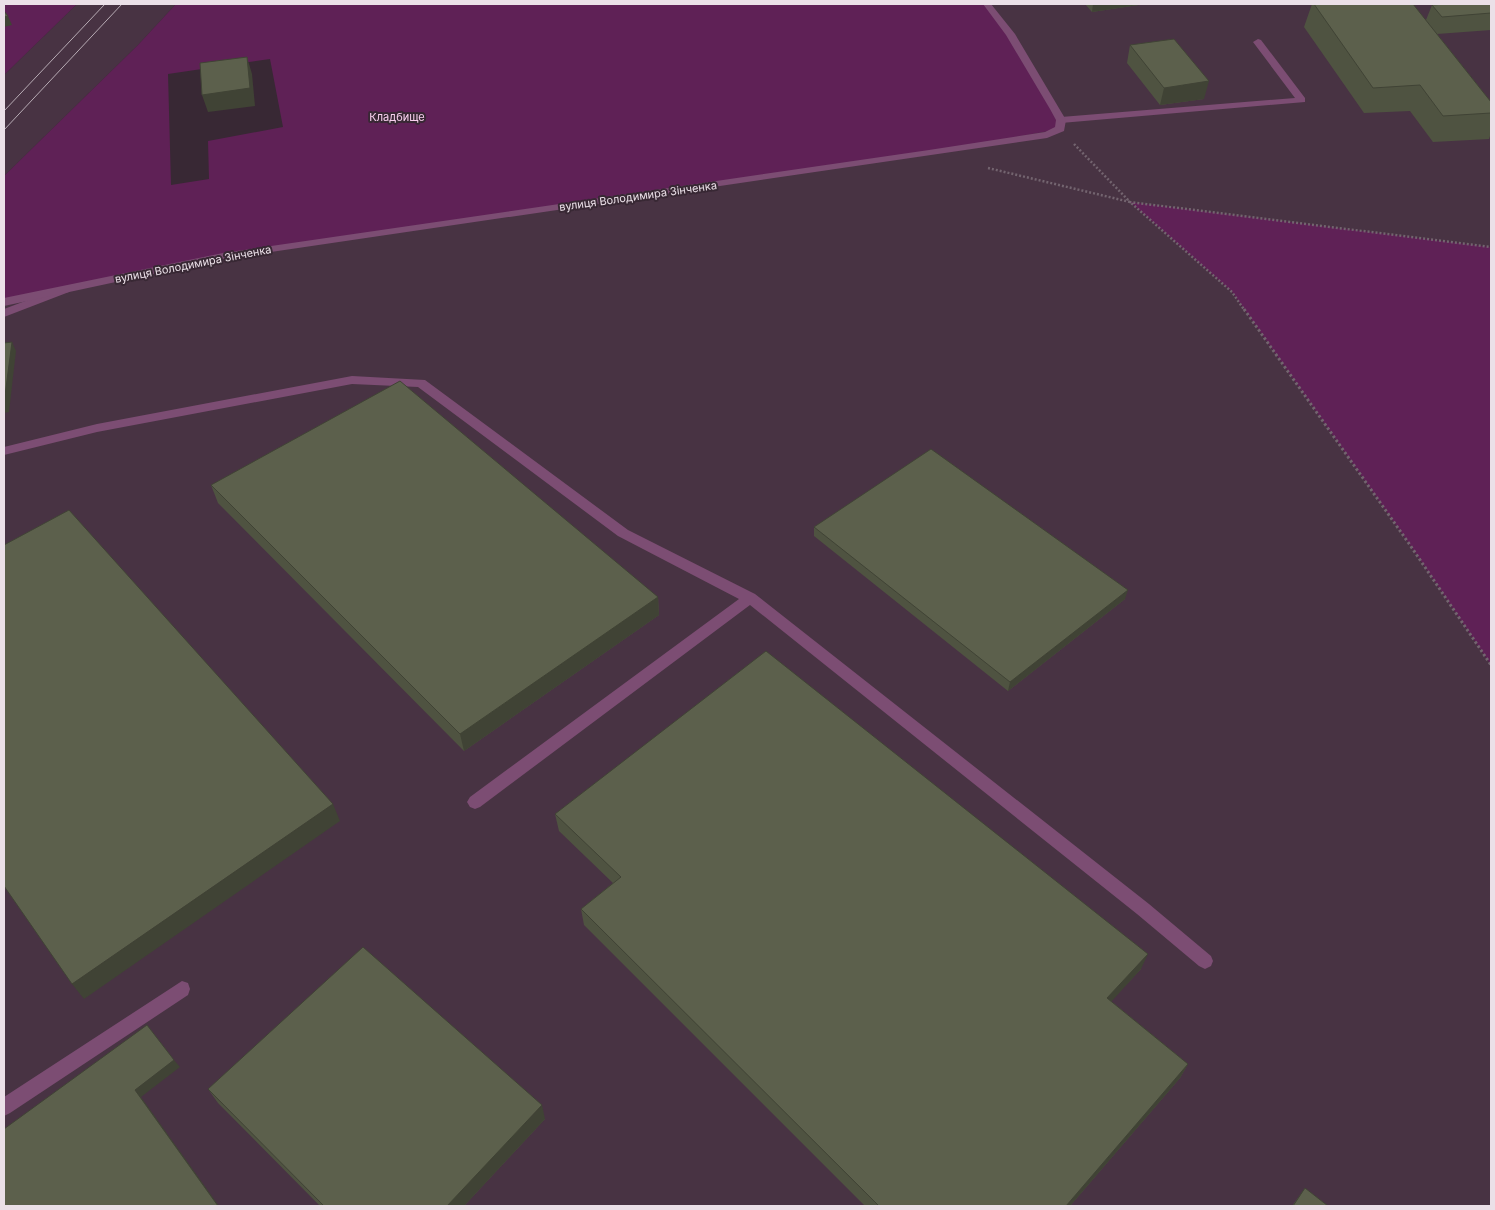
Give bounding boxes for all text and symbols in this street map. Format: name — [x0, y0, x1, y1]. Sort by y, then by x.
park label: Кладбище — [369, 110, 425, 124]
street label: вулиця Володимира Зінченка — [558, 178, 718, 214]
street label: вулиця Володимира Зінченка — [114, 242, 272, 286]

